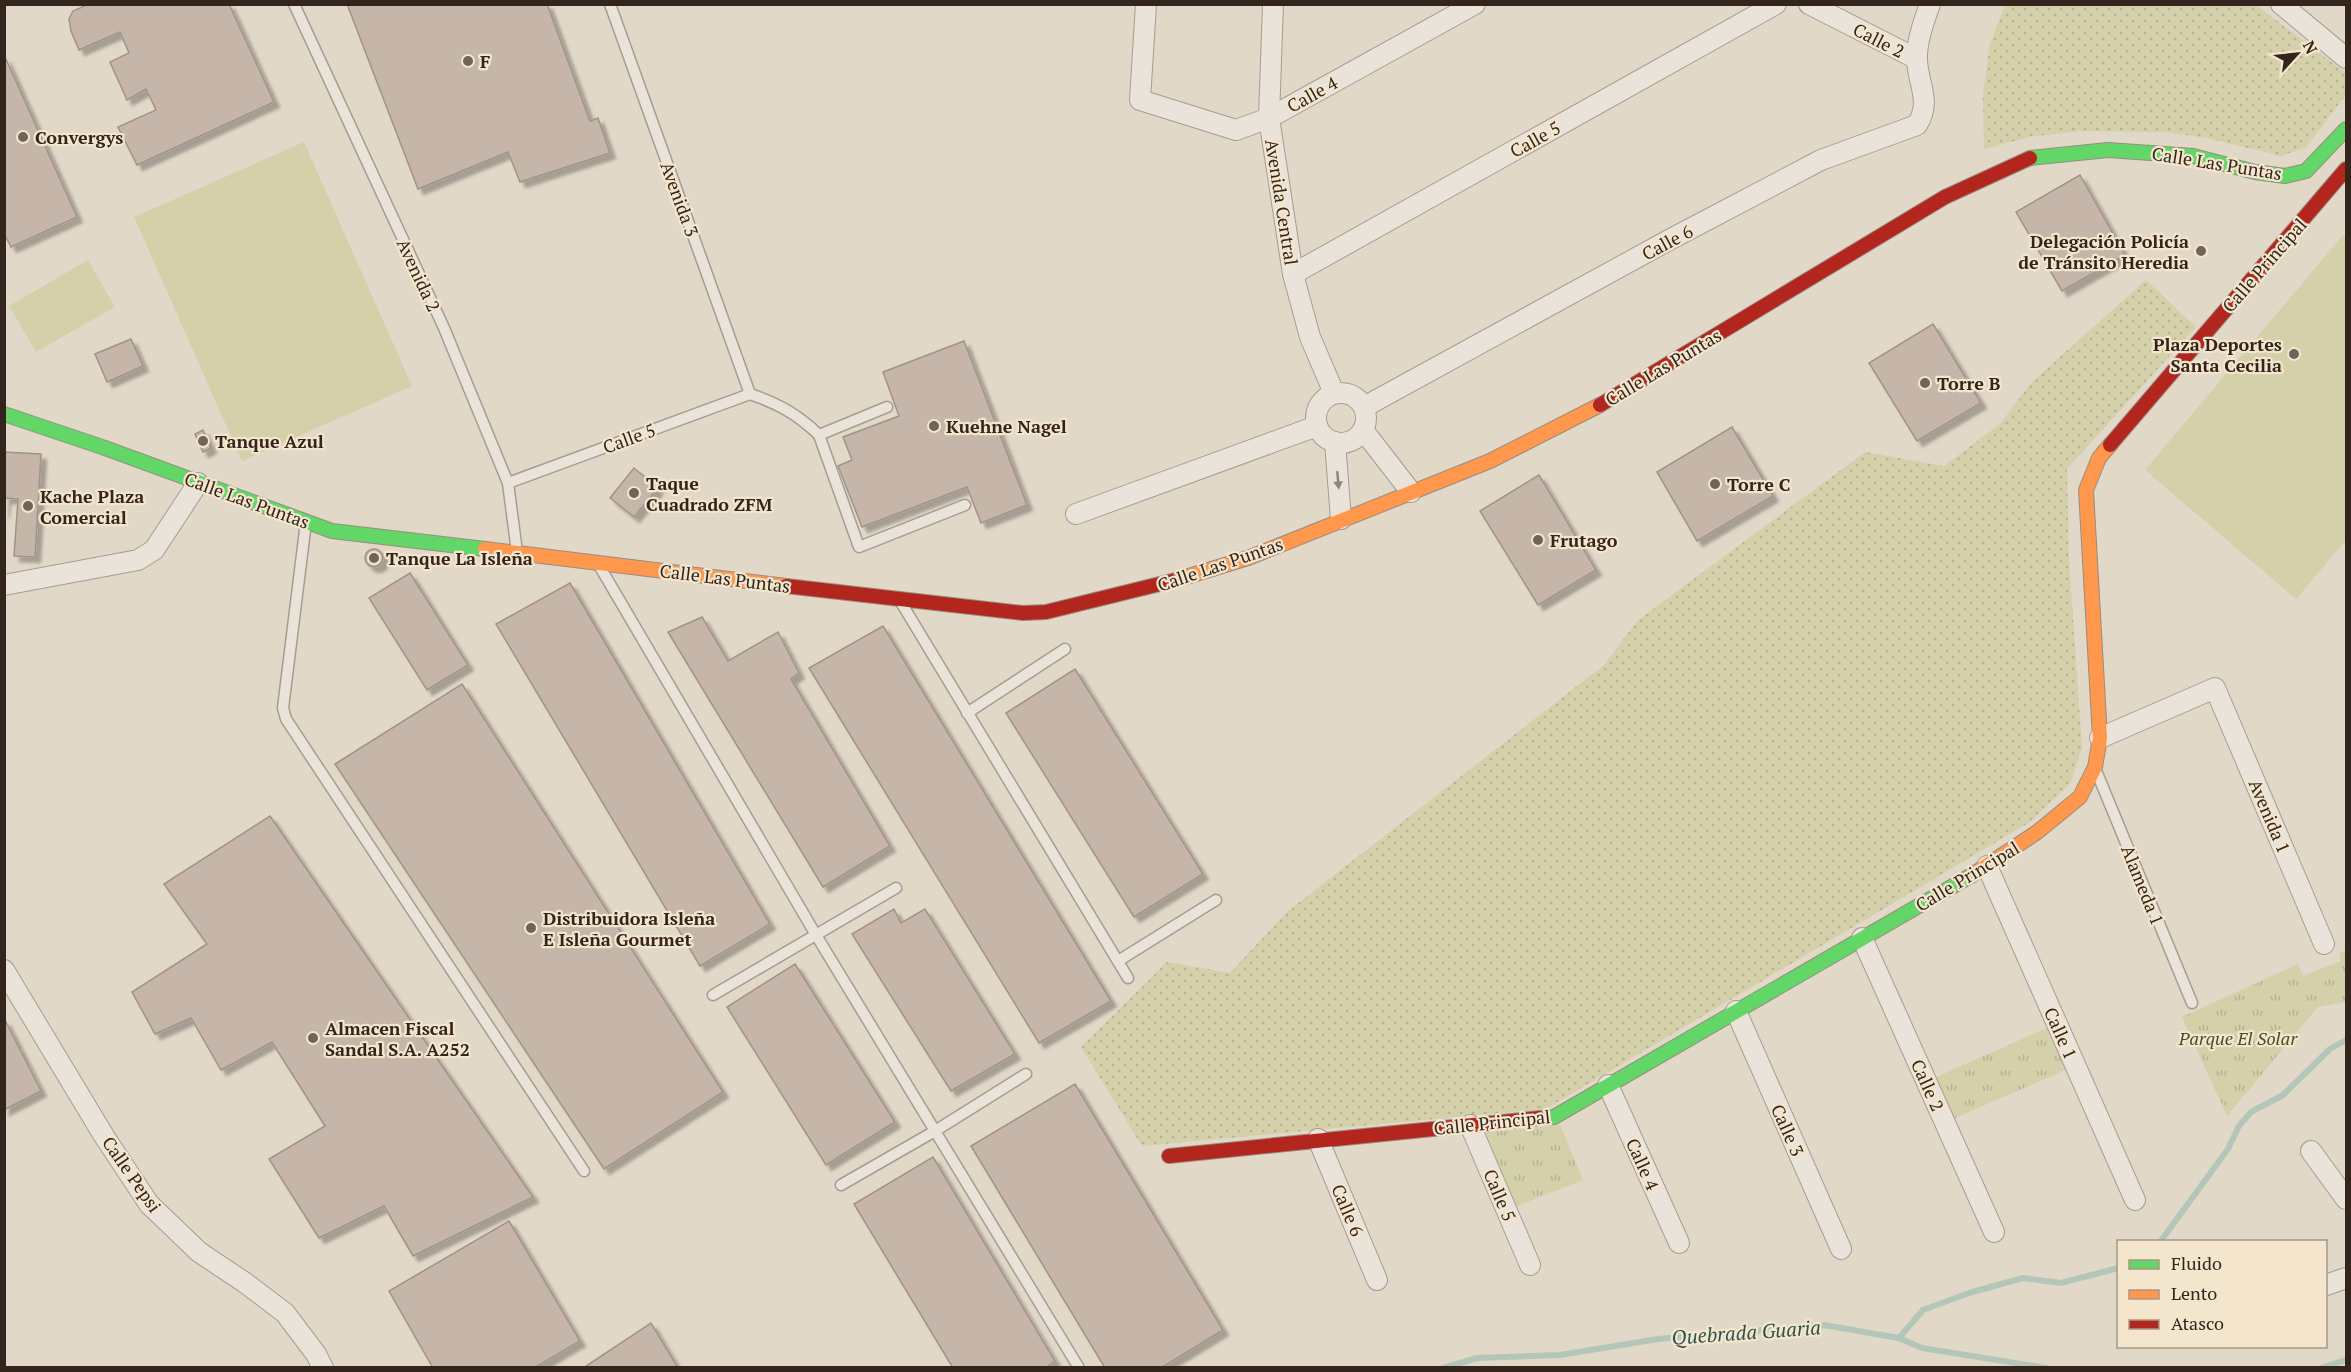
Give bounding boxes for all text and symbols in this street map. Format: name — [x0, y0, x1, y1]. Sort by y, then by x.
street label: Calle 2 — [1849, 17, 1909, 63]
north arrow — [2267, 24, 2327, 84]
text: N — [2298, 37, 2323, 58]
place label: F — [480, 49, 490, 73]
marker: F — [461, 54, 475, 68]
street label: Calle 4 — [1282, 70, 1342, 118]
street label: Calle 5 — [1505, 115, 1565, 163]
place label: Convergys — [35, 125, 123, 149]
marker: Convergys — [16, 130, 30, 144]
street label: Avenida Central — [1260, 137, 1304, 267]
street label: Calle Las Puntas — [2150, 141, 2284, 185]
street label: Avenida 3 — [655, 158, 705, 240]
street label: Calle Principal — [2217, 213, 2311, 317]
street label: Calle 6 — [1637, 218, 1697, 265]
place label: Delegación Policía de Tránsito Heredia — [2018, 229, 2189, 274]
street label: Avenida 2 — [392, 235, 446, 315]
marker: Delegación Policía de Tránsito Heredia — [2194, 244, 2208, 258]
street label: Calle Las Puntas — [1601, 323, 1725, 411]
place label: Plaza Deportes Santa Cecilia — [2153, 332, 2282, 377]
marker: Plaza Deportes Santa Cecilia — [2287, 347, 2301, 361]
place label: Torre B — [1937, 371, 2001, 395]
marker: Torre B — [1918, 376, 1932, 390]
place label: Kuehne Nagel — [946, 414, 1067, 438]
street label: Calle 5 — [599, 417, 659, 459]
marker: Kuehne Nagel — [927, 419, 941, 433]
place label: Tanque Azul — [215, 429, 324, 453]
marker: Tanque Azul — [196, 434, 210, 448]
street label: Calle Las Puntas — [181, 466, 313, 534]
place label: Taque Cuadrado ZFM — [646, 471, 773, 516]
one-way arrow — [1333, 471, 1343, 490]
place label: Torre C — [1727, 472, 1791, 496]
marker: Torre C — [1708, 477, 1722, 491]
place label: Kache Plaza Comercial — [40, 484, 144, 529]
marker: Taque Cuadrado ZFM — [627, 486, 641, 500]
marker: Kache Plaza Comercial — [21, 499, 35, 513]
place label: Frutago — [1550, 528, 1618, 552]
street label: Calle Las Puntas — [1154, 531, 1286, 597]
marker: Frutago — [1531, 533, 1545, 547]
place label: Tanque La Isleña — [386, 546, 533, 570]
marker: Tanque La Isleña — [367, 551, 381, 565]
street label: Calle Las Puntas — [658, 558, 792, 598]
street label: Avenida 1 — [2244, 775, 2296, 857]
street label: Calle Principal — [1911, 836, 2023, 916]
street label: Alameda 1 — [2116, 841, 2170, 929]
place label: Distribuidora Isleña E Isleña Gourmet — [543, 906, 715, 951]
marker: Distribuidora Isleña E Isleña Gourmet — [524, 921, 538, 935]
street label: Calle 1 — [2039, 1003, 2083, 1063]
place label: Almacen Fiscal Sandal S.A. A252 — [325, 1016, 470, 1061]
park label: Parque El Solar — [2178, 1026, 2298, 1050]
marker: Almacen Fiscal Sandal S.A. A252 — [306, 1031, 320, 1045]
street label: Calle 2 — [1906, 1055, 1950, 1115]
street label: Calle 3 — [1766, 1100, 1810, 1160]
street label: Calle Principal — [1432, 1104, 1552, 1140]
street label: Calle Pepsi — [97, 1131, 167, 1217]
street label: Calle 4 — [1621, 1134, 1665, 1194]
street label: Calle 5 — [1478, 1165, 1522, 1225]
street label: Calle 6 — [1326, 1180, 1370, 1240]
legend — [2117, 1240, 2327, 1348]
text: Fluido — [2171, 1251, 2222, 1275]
text: Lento — [2171, 1281, 2217, 1305]
text: Atasco — [2171, 1311, 2224, 1335]
water label: Quebrada Guaria — [1670, 1313, 1822, 1351]

